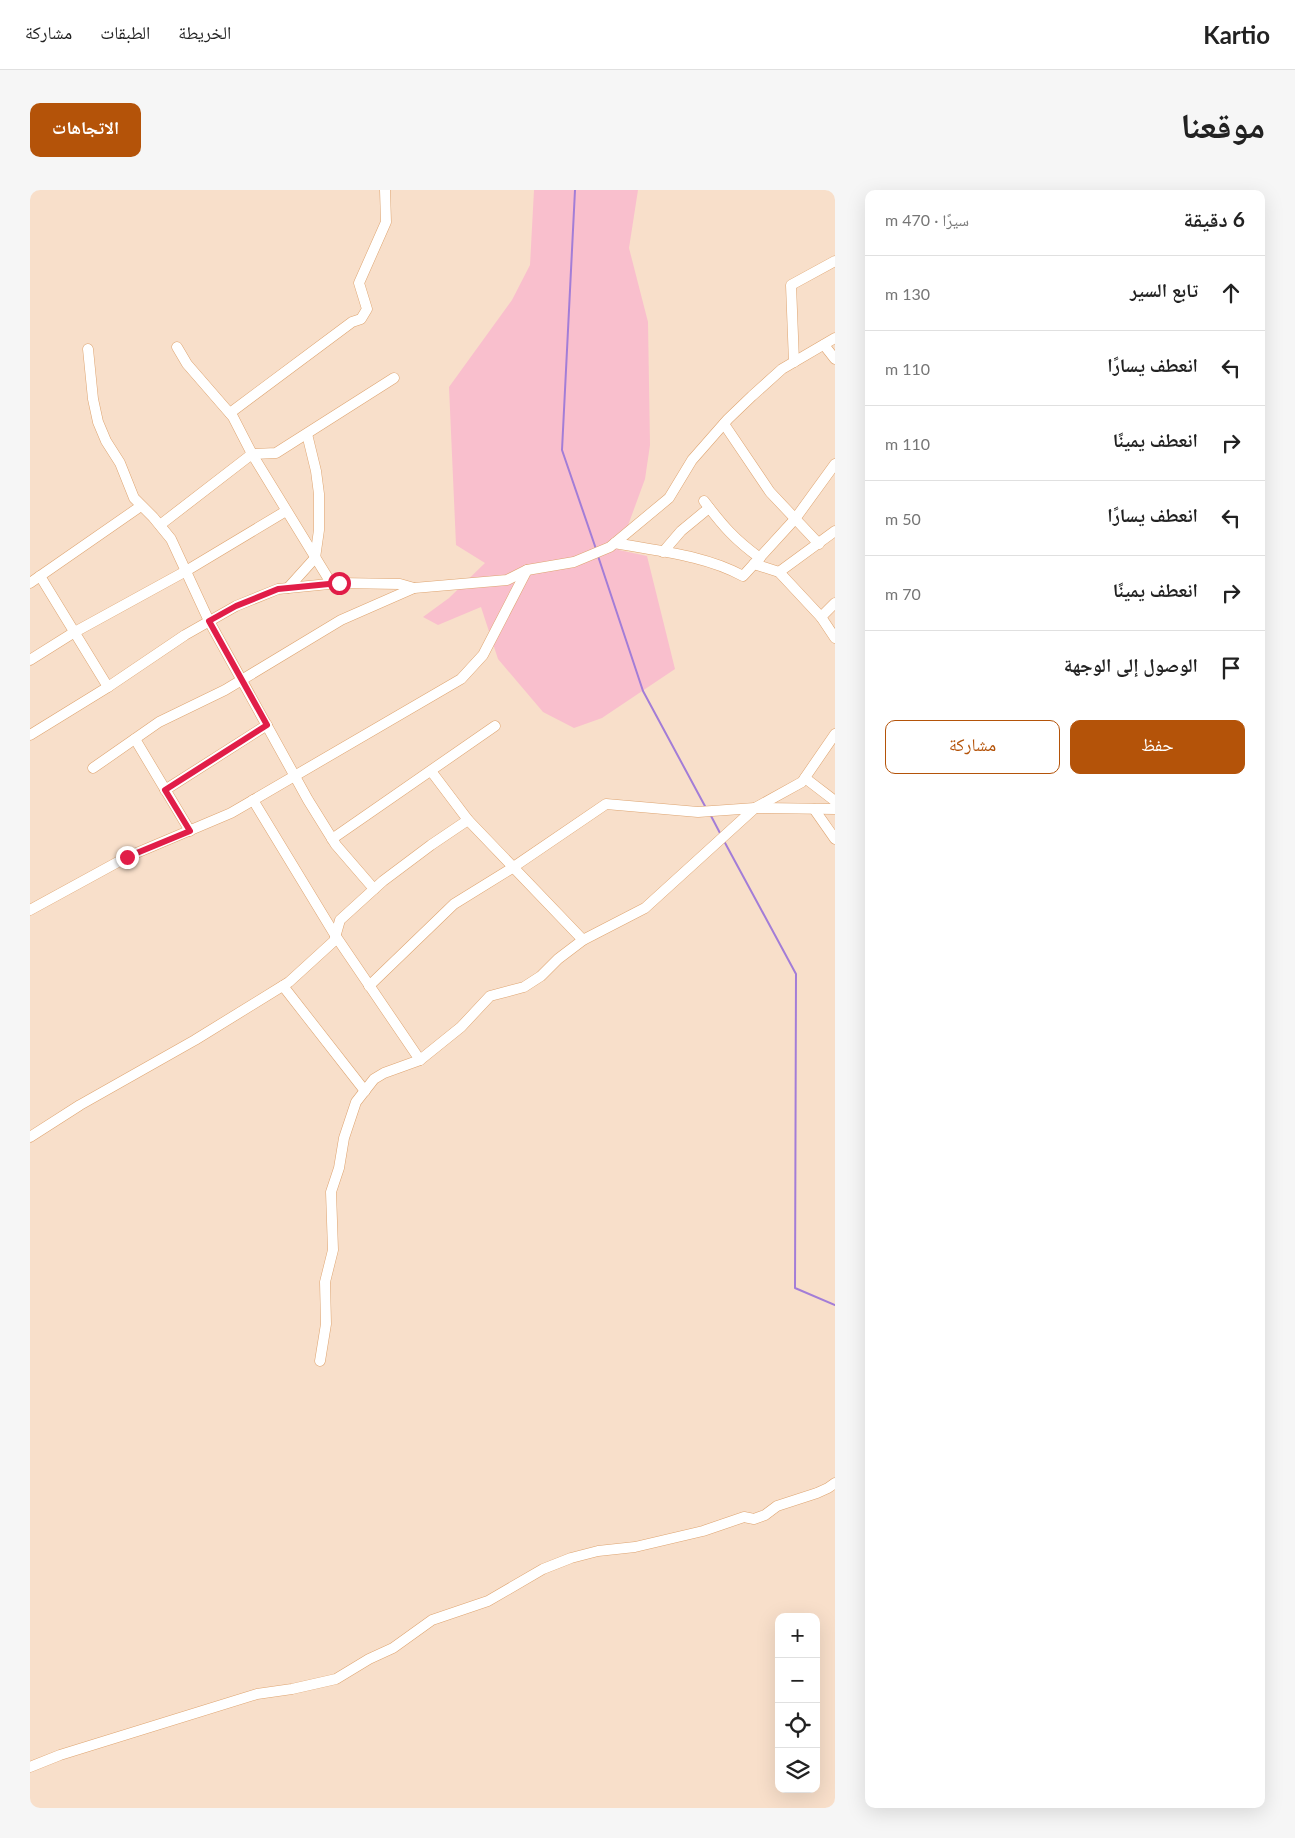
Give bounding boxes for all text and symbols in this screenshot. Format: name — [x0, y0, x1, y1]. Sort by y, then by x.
text: Kartio — [1203, 20, 1270, 49]
text: مشاركة — [25, 21, 72, 43]
text: الطبقات — [100, 21, 150, 43]
text: الخريطة — [178, 21, 231, 43]
button: الاتجاهات — [30, 103, 141, 157]
text: موقعنا — [1180, 103, 1265, 145]
text: 6 دقيقة — [1184, 206, 1245, 231]
text: سيرًا · 470 m — [885, 210, 969, 229]
text: تابع السير — [1130, 278, 1198, 301]
icon: ahead — [1217, 279, 1245, 307]
text: 130 m — [885, 284, 930, 303]
text: انعطف يسارًا — [1107, 353, 1198, 376]
icon: left — [1217, 354, 1245, 382]
text: 110 m — [885, 359, 930, 378]
text: انعطف يمينًا — [1113, 428, 1198, 451]
icon: right — [1217, 429, 1245, 457]
text: 110 m — [885, 434, 930, 453]
text: انعطف يسارًا — [1107, 503, 1198, 526]
icon: left — [1217, 504, 1245, 532]
text: 50 m — [885, 509, 921, 528]
route start — [328, 572, 351, 595]
text: انعطف يمينًا — [1113, 578, 1198, 601]
icon: right — [1217, 579, 1245, 607]
text: 70 m — [885, 584, 921, 603]
text: الوصول إلى الوجهة — [1064, 653, 1198, 676]
icon: arrive — [1217, 654, 1245, 682]
button: مشاركة — [885, 720, 1060, 774]
button: حفظ — [1070, 720, 1245, 774]
route end — [116, 846, 139, 869]
map controls — [775, 1613, 820, 1793]
button: + — [775, 1613, 820, 1658]
button: − — [775, 1658, 820, 1703]
button: locate — [775, 1703, 820, 1748]
button: layers — [775, 1748, 820, 1793]

